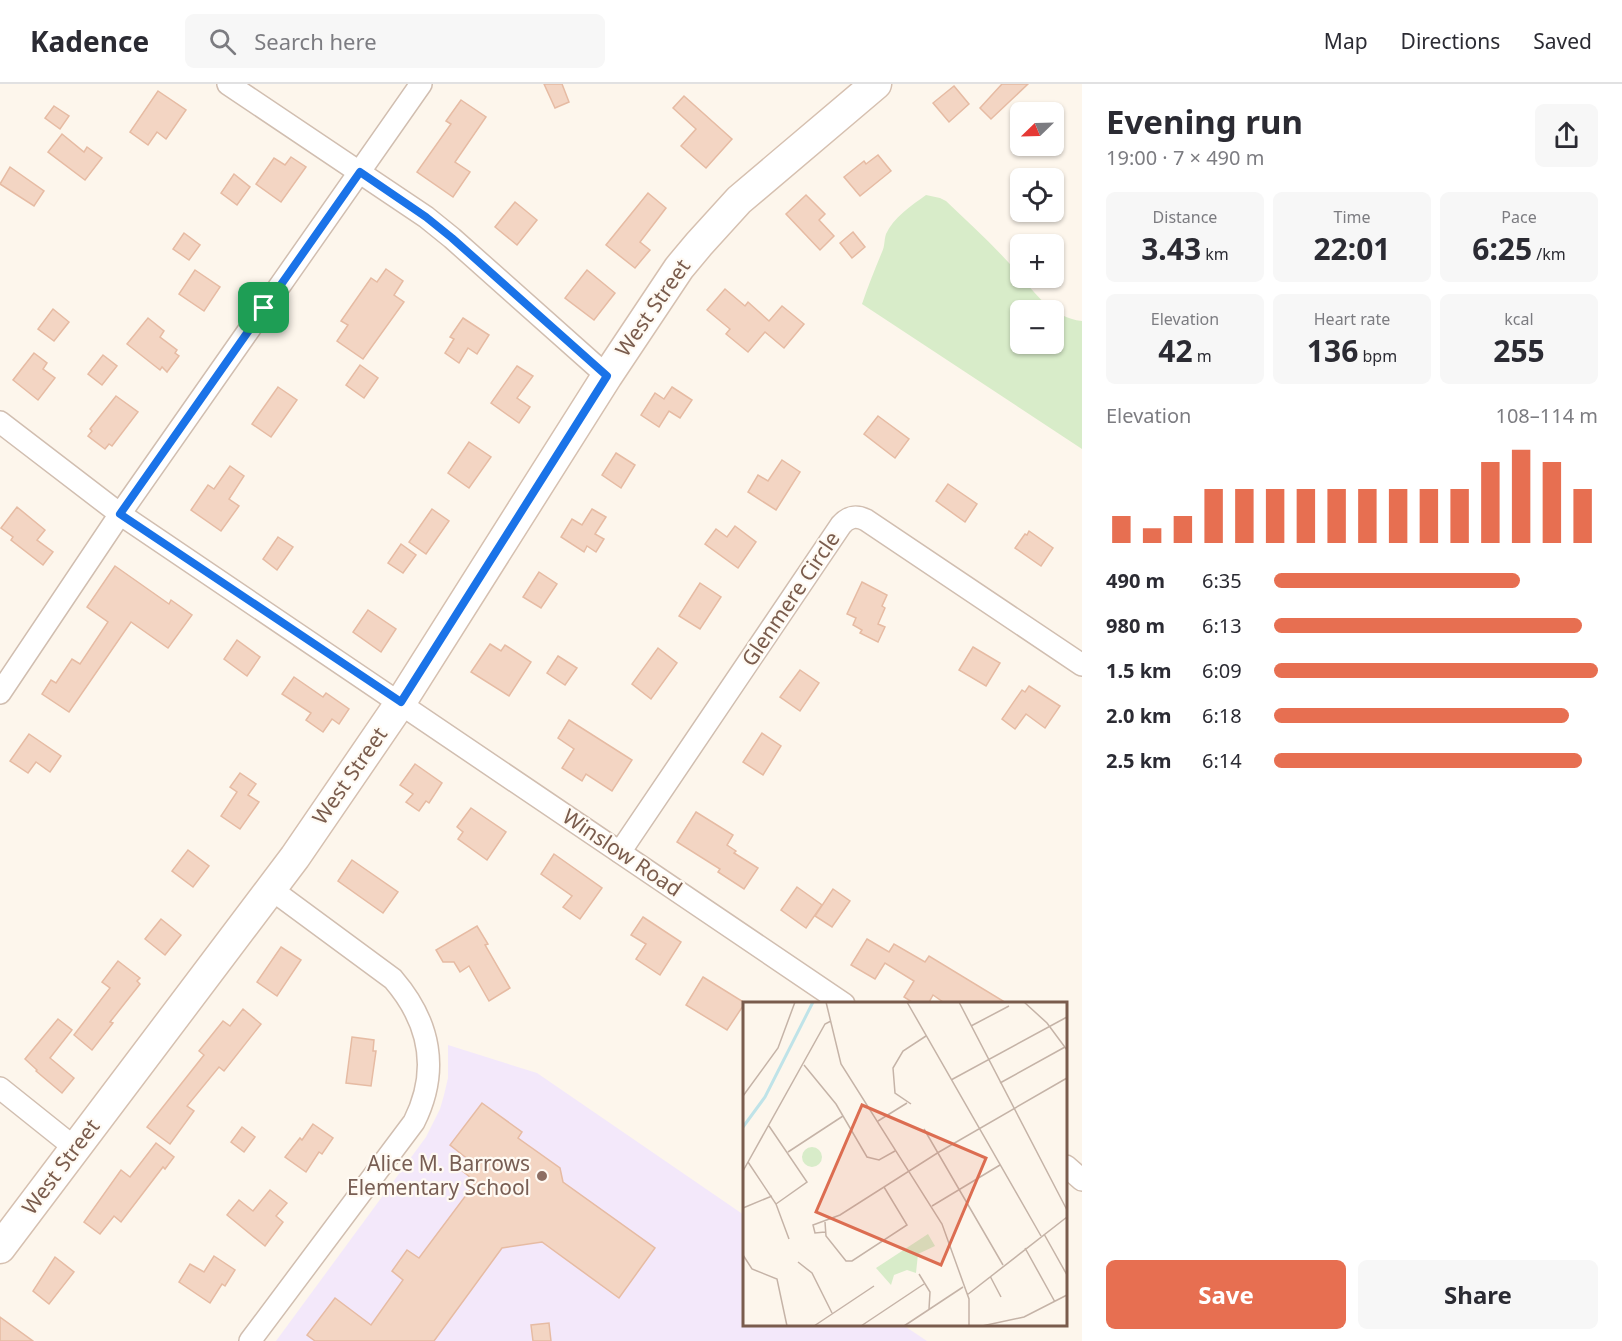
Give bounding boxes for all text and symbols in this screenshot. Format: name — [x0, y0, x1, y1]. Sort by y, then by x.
search box — [185, 14, 605, 68]
text: Kadence — [30, 22, 149, 60]
icon: search — [206, 25, 239, 58]
text: Search here — [254, 26, 377, 56]
text: Map — [1324, 27, 1368, 55]
text: Directions — [1401, 27, 1500, 55]
text: Saved — [1533, 27, 1592, 55]
text: Evening run — [1106, 99, 1303, 144]
north arrow — [1010, 102, 1064, 156]
map controls — [1010, 102, 1064, 354]
button: share — [1535, 104, 1598, 167]
text: 19:00 · 7 × 490 m — [1106, 144, 1264, 171]
button: locate — [1010, 168, 1064, 222]
text: Distance — [1153, 206, 1217, 228]
text: Time — [1333, 206, 1371, 228]
text: Pace — [1501, 206, 1537, 228]
text: 3.43 — [1141, 228, 1201, 269]
text: 22:01 — [1313, 228, 1391, 269]
text: 6:25 — [1472, 228, 1532, 269]
button: + — [1010, 234, 1064, 288]
text: km — [1201, 243, 1229, 265]
text: /km — [1532, 243, 1566, 265]
street label: West Street — [608, 253, 696, 362]
pin — [238, 282, 289, 333]
icon: arrive — [247, 291, 280, 324]
button: − — [1010, 300, 1064, 354]
text: Elevation — [1151, 308, 1219, 330]
text: Heart rate — [1314, 308, 1390, 330]
text: kcal — [1504, 308, 1534, 330]
text: 42 — [1158, 330, 1193, 371]
text: 136 — [1307, 330, 1358, 371]
text: 255 — [1493, 330, 1545, 371]
text: m — [1193, 345, 1212, 367]
text: bpm — [1358, 345, 1397, 367]
text: Elevation — [1106, 402, 1191, 429]
text: 108–114 m — [1495, 402, 1598, 429]
street label: Glenmere Circle — [735, 526, 846, 671]
text: 490 m — [1106, 567, 1165, 594]
text: 6:35 — [1202, 567, 1242, 594]
text: 980 m — [1106, 612, 1165, 639]
text: 6:13 — [1202, 612, 1242, 639]
text: 1.5 km — [1106, 657, 1172, 684]
text: 6:09 — [1202, 657, 1242, 684]
text: 2.0 km — [1106, 702, 1172, 729]
text: 6:18 — [1202, 702, 1242, 729]
street label: West Street — [305, 721, 393, 830]
text: 2.5 km — [1106, 747, 1172, 774]
text: 6:14 — [1202, 747, 1242, 774]
street label: Winslow Road — [557, 802, 688, 902]
inset map — [743, 1002, 1067, 1326]
street label: West Street — [15, 1113, 106, 1220]
place label: Alice M. Barrows Elementary School — [347, 1149, 530, 1201]
marker: Alice M. Barrows Elementary School — [535, 1169, 549, 1183]
button: Save — [1106, 1260, 1346, 1329]
button: Share — [1358, 1260, 1598, 1329]

